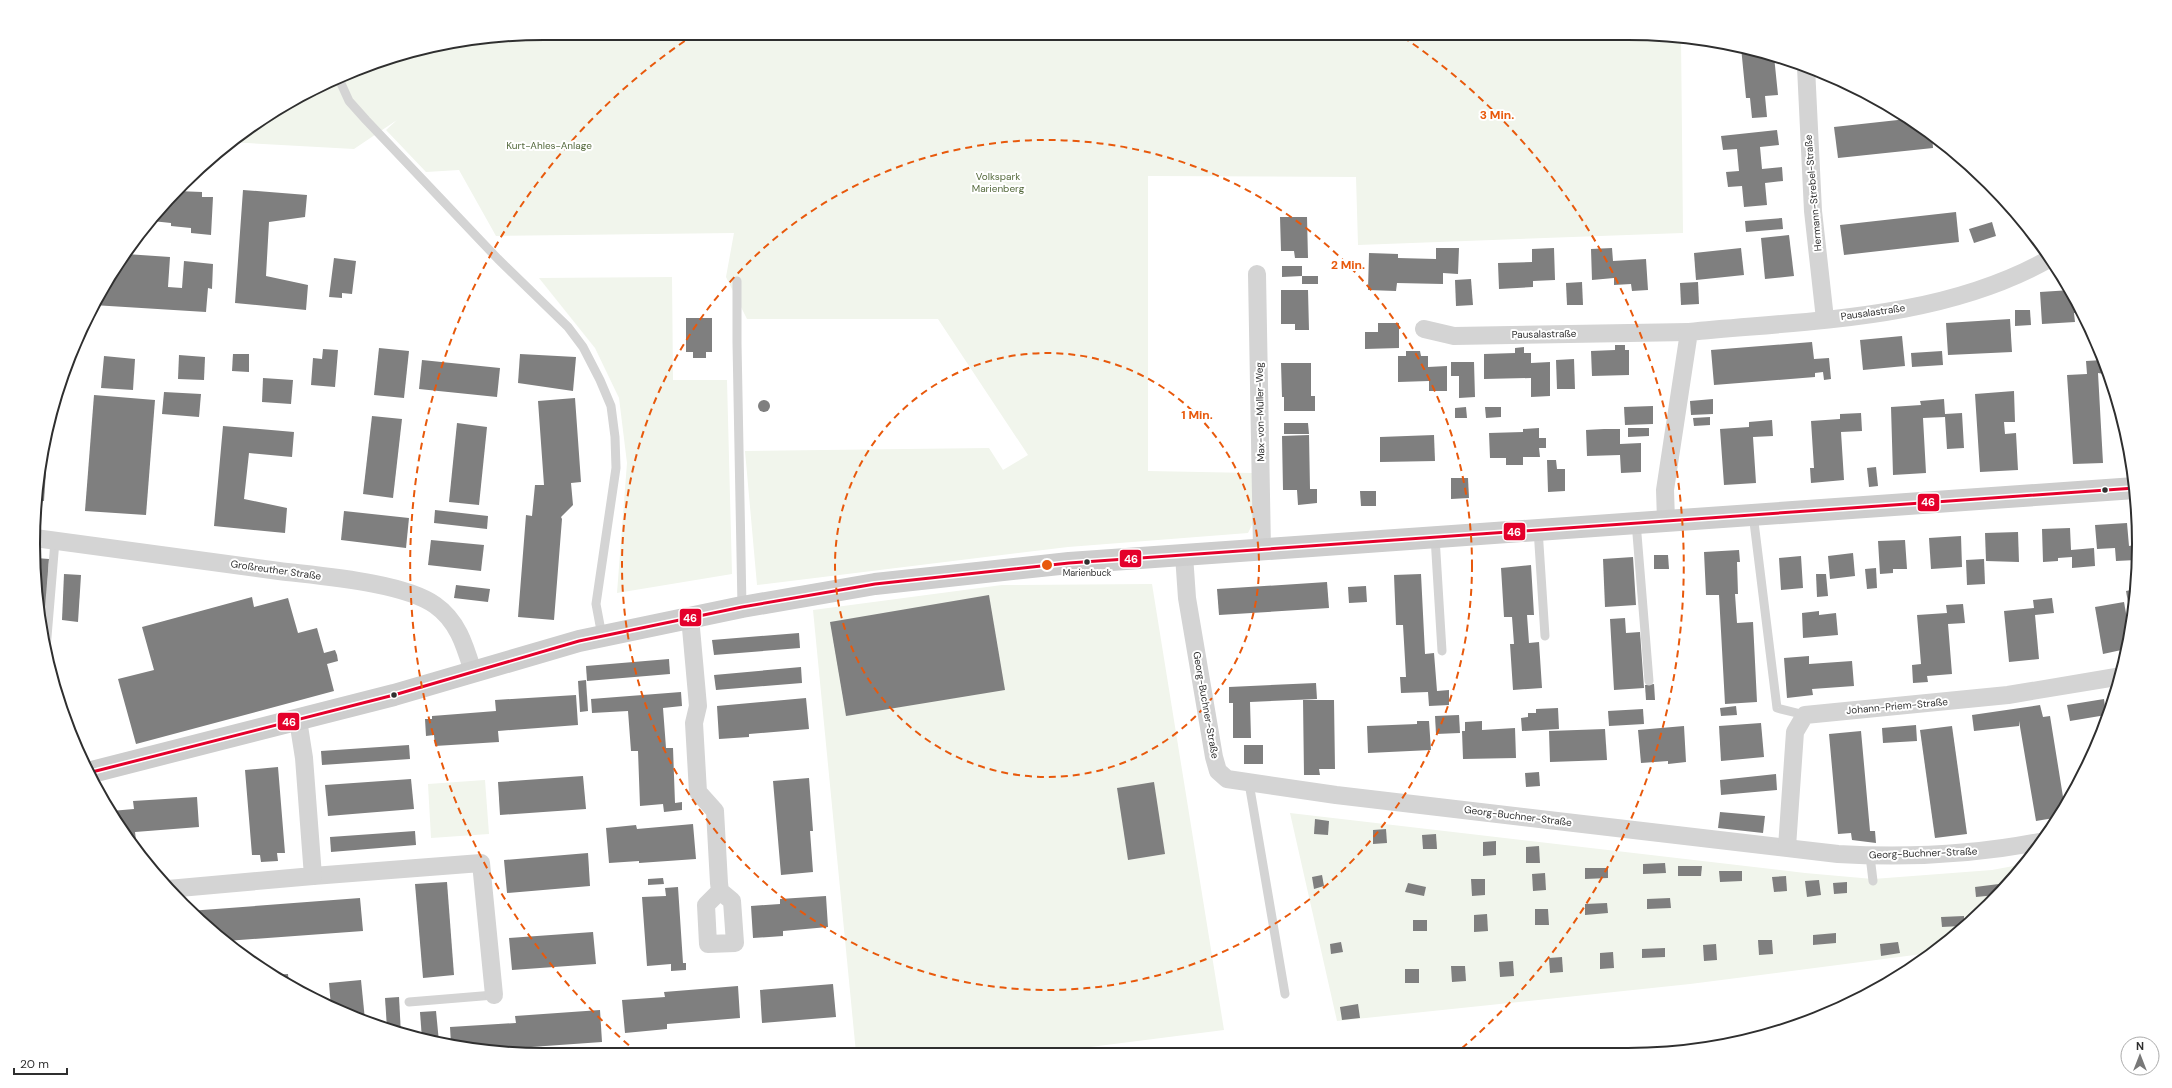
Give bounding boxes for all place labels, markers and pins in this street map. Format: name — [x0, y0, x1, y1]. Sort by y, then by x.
unlabelled marker — [2100, 485, 2110, 495]
marker: Marienbuck — [1082, 557, 1092, 567]
centre of rings — [1040, 558, 1054, 572]
place label: Marienbuck — [1063, 567, 1112, 579]
unlabelled marker — [389, 690, 399, 700]

